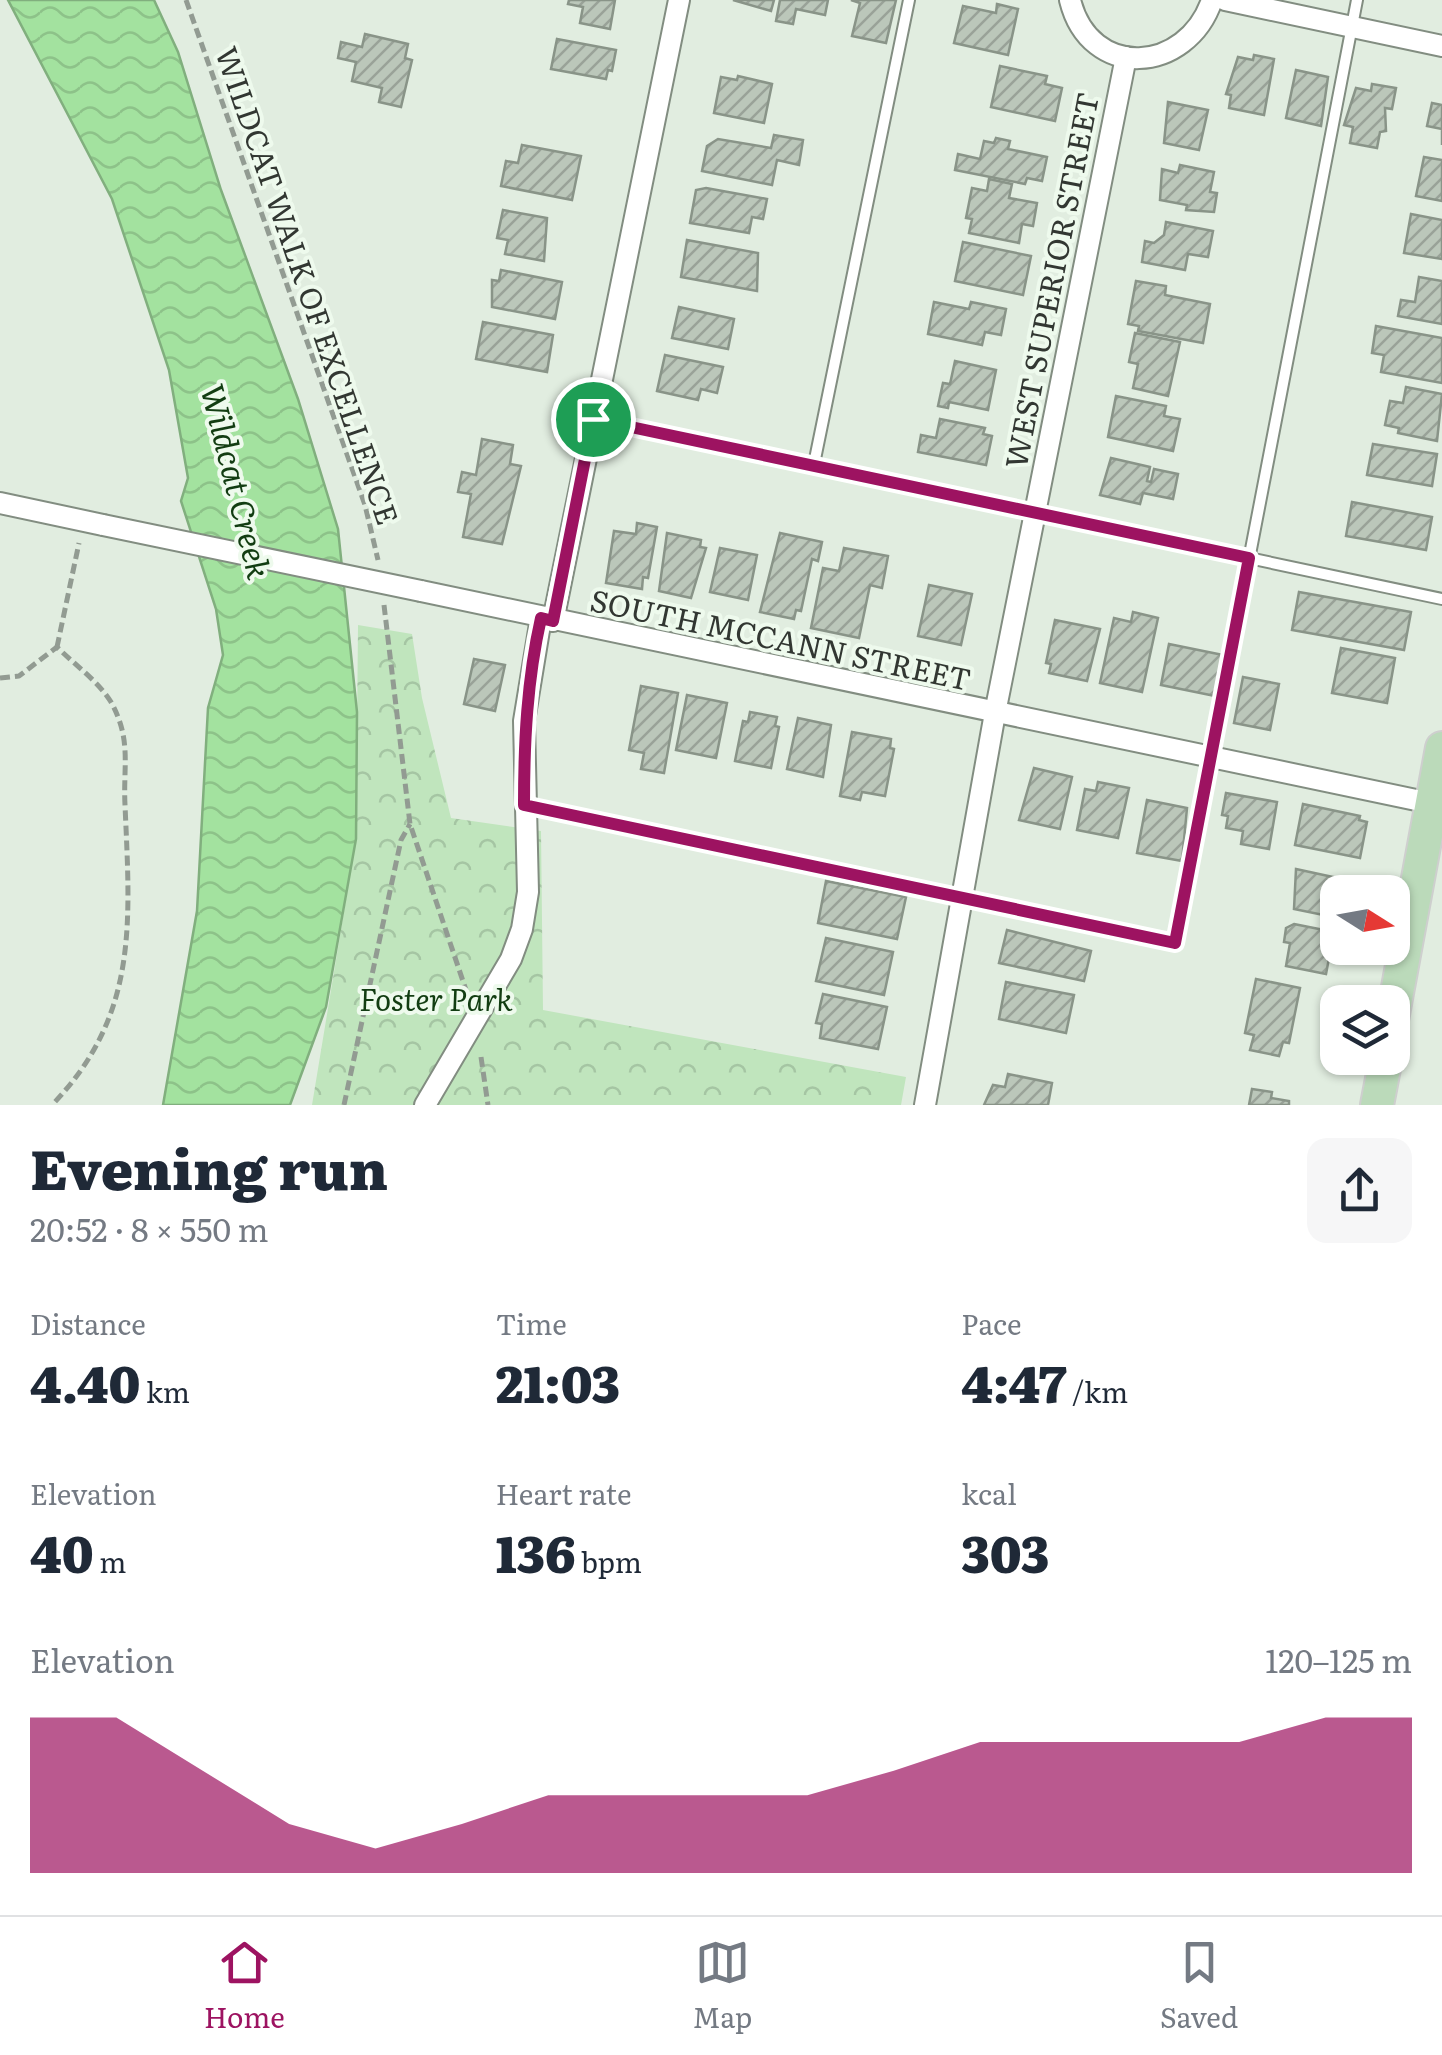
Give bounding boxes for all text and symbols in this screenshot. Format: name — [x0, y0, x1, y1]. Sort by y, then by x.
street label: WILDCAT WALK OF EXCELLENCE — [206, 40, 412, 530]
street label: WEST SUPERIOR STREET — [992, 88, 1108, 472]
pin — [551, 377, 636, 462]
water label: Wildcat Creek — [191, 379, 285, 584]
icon: arrive — [566, 392, 621, 447]
street label: SOUTH MCCANN STREET — [587, 576, 975, 700]
north arrow — [1320, 875, 1410, 965]
map controls — [1320, 875, 1410, 1075]
park label: Foster Park — [359, 976, 513, 1020]
button: layers — [1320, 985, 1410, 1075]
text: Evening run — [30, 1125, 388, 1207]
button: share — [1307, 1138, 1412, 1243]
text: 20:52 · 8 × 550 m — [30, 1204, 269, 1252]
text: Distance — [30, 1302, 146, 1344]
text: Time — [496, 1302, 567, 1344]
text: Pace — [961, 1302, 1021, 1344]
text: 4.40 — [30, 1344, 140, 1418]
text: 21:03 — [496, 1344, 620, 1418]
text: 4:47 — [961, 1344, 1066, 1418]
text: km — [140, 1370, 190, 1412]
text: /km — [1066, 1370, 1128, 1412]
text: Elevation — [30, 1472, 157, 1514]
text: Heart rate — [496, 1472, 632, 1514]
text: kcal — [961, 1472, 1017, 1514]
text: 40 — [30, 1514, 94, 1588]
text: 136 — [496, 1514, 576, 1588]
text: 303 — [961, 1514, 1049, 1588]
text: m — [94, 1540, 126, 1582]
text: bpm — [576, 1540, 642, 1582]
text: Elevation — [30, 1635, 175, 1683]
text: 120–125 m — [1265, 1635, 1412, 1683]
tab: Home — [204, 1935, 285, 2037]
tab: Map — [693, 1935, 752, 2037]
tab: Saved — [1160, 1935, 1238, 2037]

